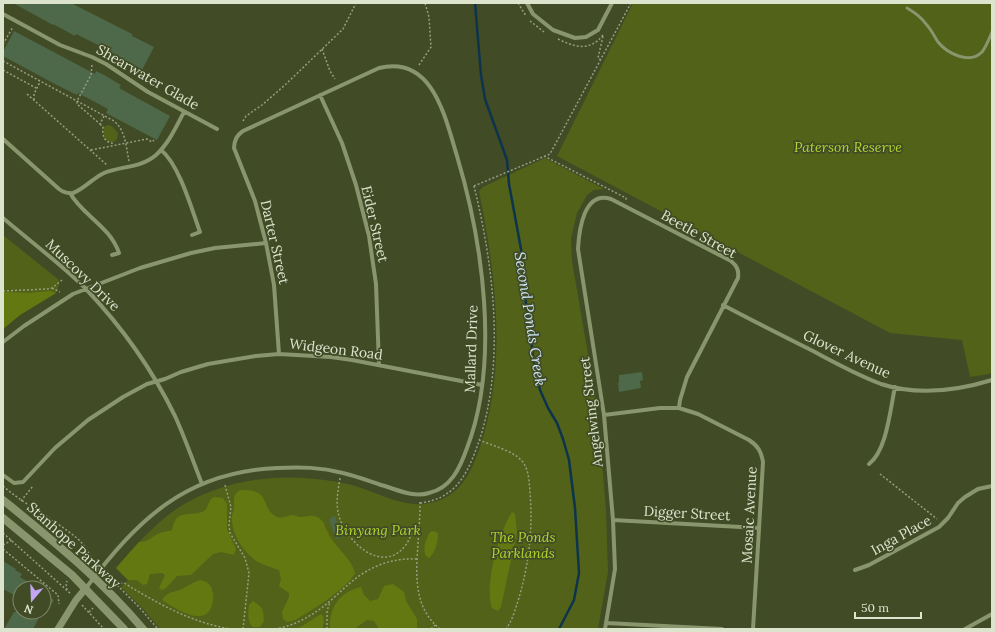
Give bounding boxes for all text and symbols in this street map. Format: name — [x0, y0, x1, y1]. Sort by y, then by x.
street label: Shearwater Glade — [93, 40, 203, 114]
park label: Paterson Reserve — [794, 138, 902, 156]
street label: Eider Street — [357, 184, 393, 265]
street label: Darter Street — [257, 198, 294, 287]
street label: Beetle Street — [658, 206, 741, 262]
street label: Muscovy Drive — [42, 235, 124, 315]
water label: Second Ponds Creek — [511, 250, 551, 388]
street label: Mallard Drive — [460, 304, 482, 393]
street label: Glover Avenue — [800, 326, 894, 382]
street label: Widgeon Road — [288, 334, 384, 364]
street label: Angelwing Street — [575, 355, 607, 469]
street label: Mosaic Avenue — [737, 466, 761, 564]
street label: Stanhope Parkway — [23, 498, 125, 592]
street label: Digger Street — [643, 502, 731, 524]
street label: Inga Place — [868, 511, 935, 559]
park label: Binyang Park — [335, 521, 421, 539]
park label: The Ponds Parklands — [490, 528, 556, 562]
north arrow — [12, 580, 52, 620]
scale bar — [855, 594, 921, 620]
text: 50 m — [861, 600, 889, 615]
text: N — [22, 601, 35, 617]

